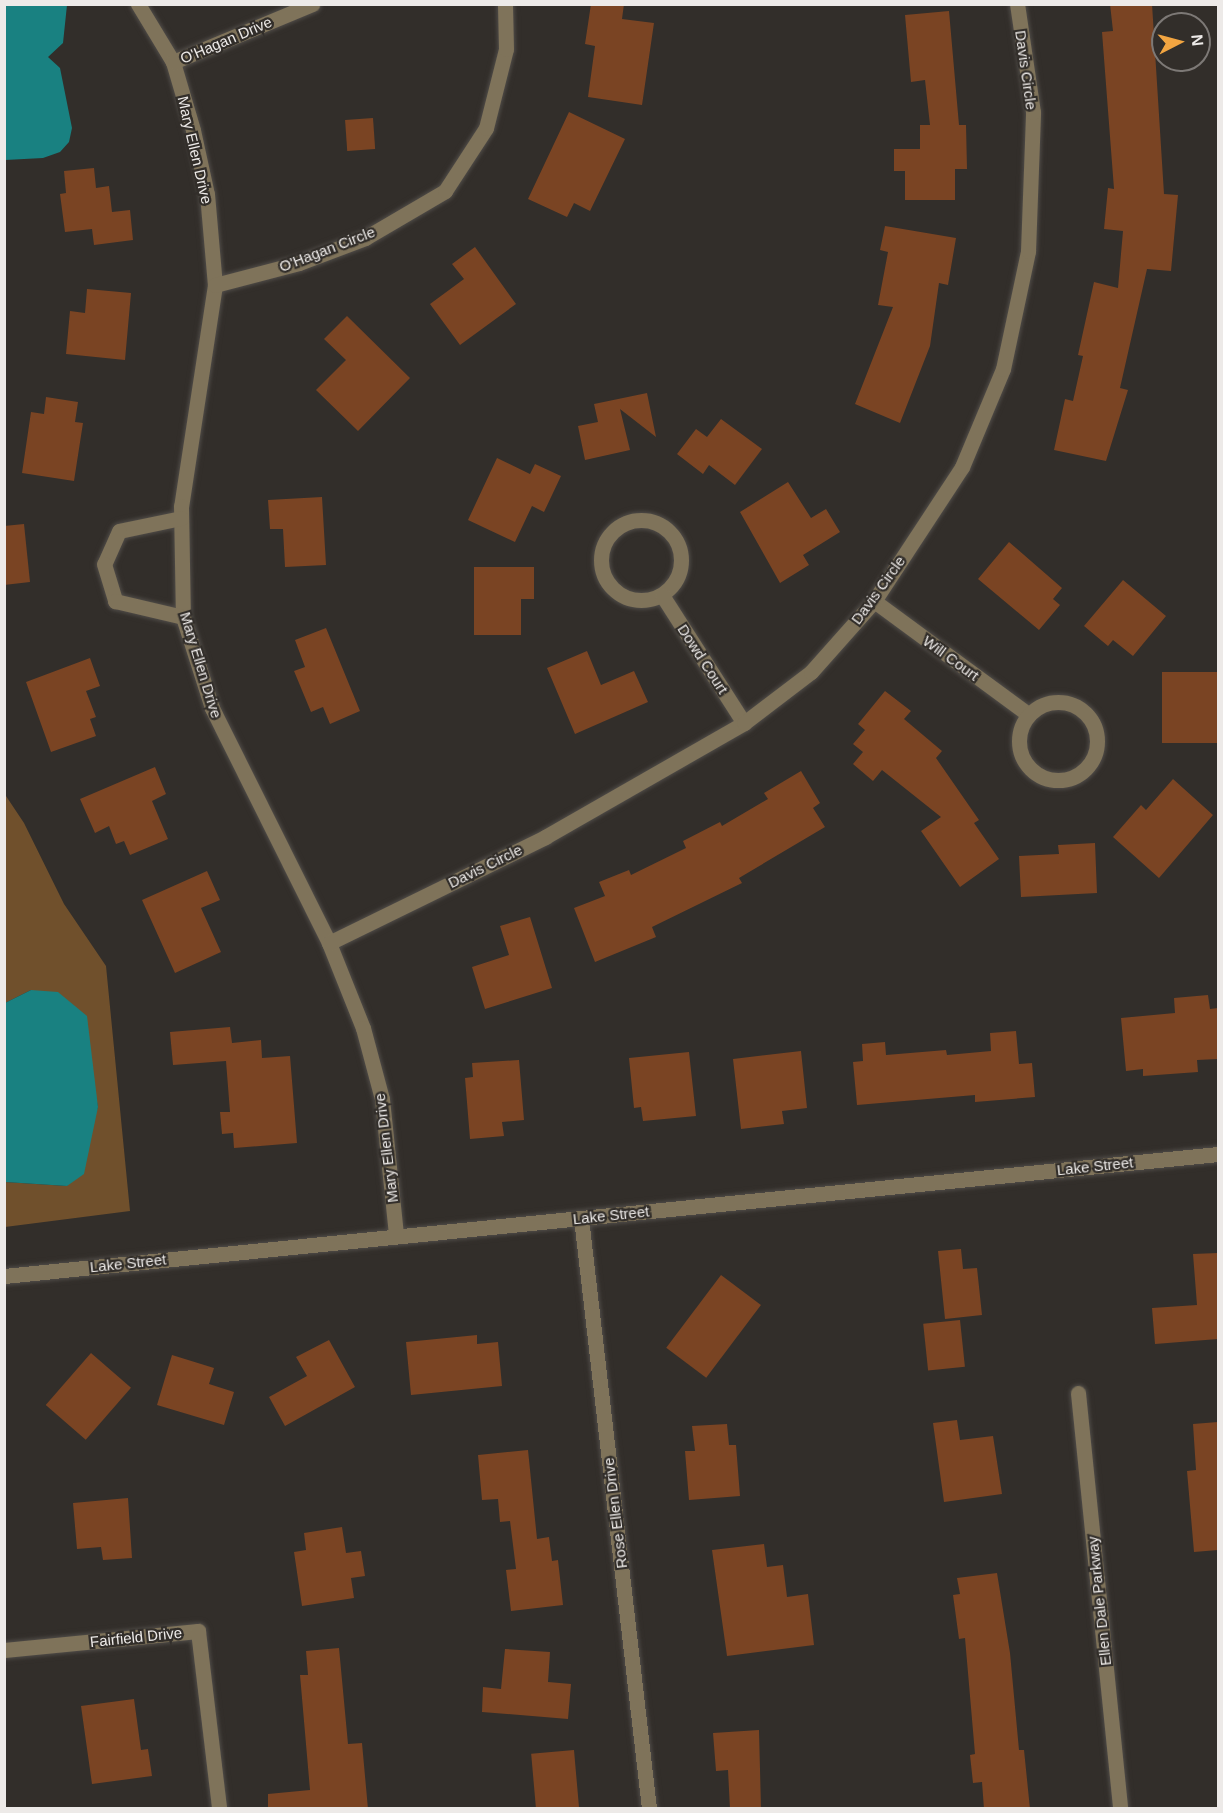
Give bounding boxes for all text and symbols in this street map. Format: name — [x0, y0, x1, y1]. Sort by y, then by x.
north arrow — [1151, 12, 1211, 72]
street label: O'Hagan Drive — [177, 13, 275, 67]
street label: Davis Circle — [1012, 29, 1040, 111]
text: N — [1188, 34, 1206, 47]
street label: Mary Ellen Drive — [174, 94, 216, 206]
street label: O'Hagan Circle — [277, 222, 377, 276]
street label: Davis Circle — [847, 552, 909, 628]
street label: Mary Ellen Drive — [176, 610, 226, 720]
street label: Dowd Court — [674, 621, 732, 697]
street label: Will Court — [919, 632, 983, 684]
street label: Davis Circle — [445, 840, 525, 892]
street label: Mary Ellen Drive — [370, 1092, 402, 1204]
street label: Lake Street — [1056, 1153, 1134, 1179]
street label: Lake Street — [572, 1202, 650, 1228]
street label: Lake Street — [89, 1250, 167, 1276]
street label: Rose Ellen Drive — [599, 1456, 631, 1570]
street label: Ellen Dale Parkway — [1083, 1535, 1115, 1667]
street label: Fairfield Drive — [89, 1623, 183, 1651]

